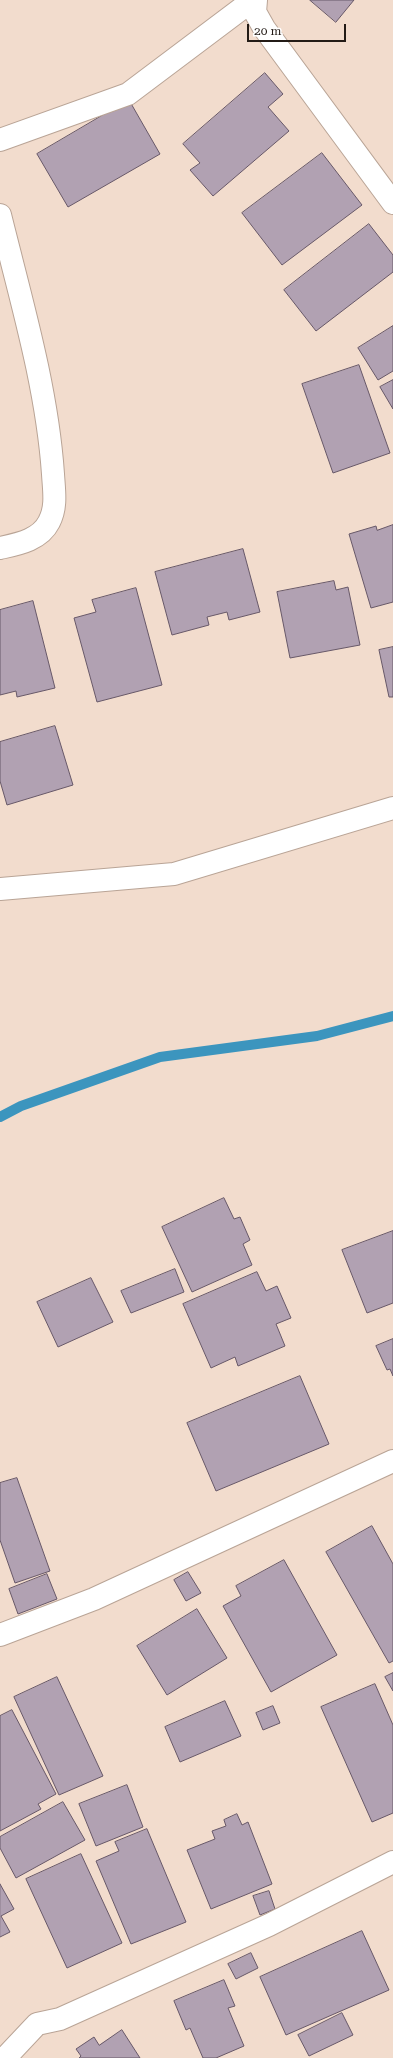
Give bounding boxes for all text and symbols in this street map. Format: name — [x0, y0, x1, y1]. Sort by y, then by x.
scale bar — [249, 16, 348, 42]
text: 20 m — [254, 24, 281, 38]

